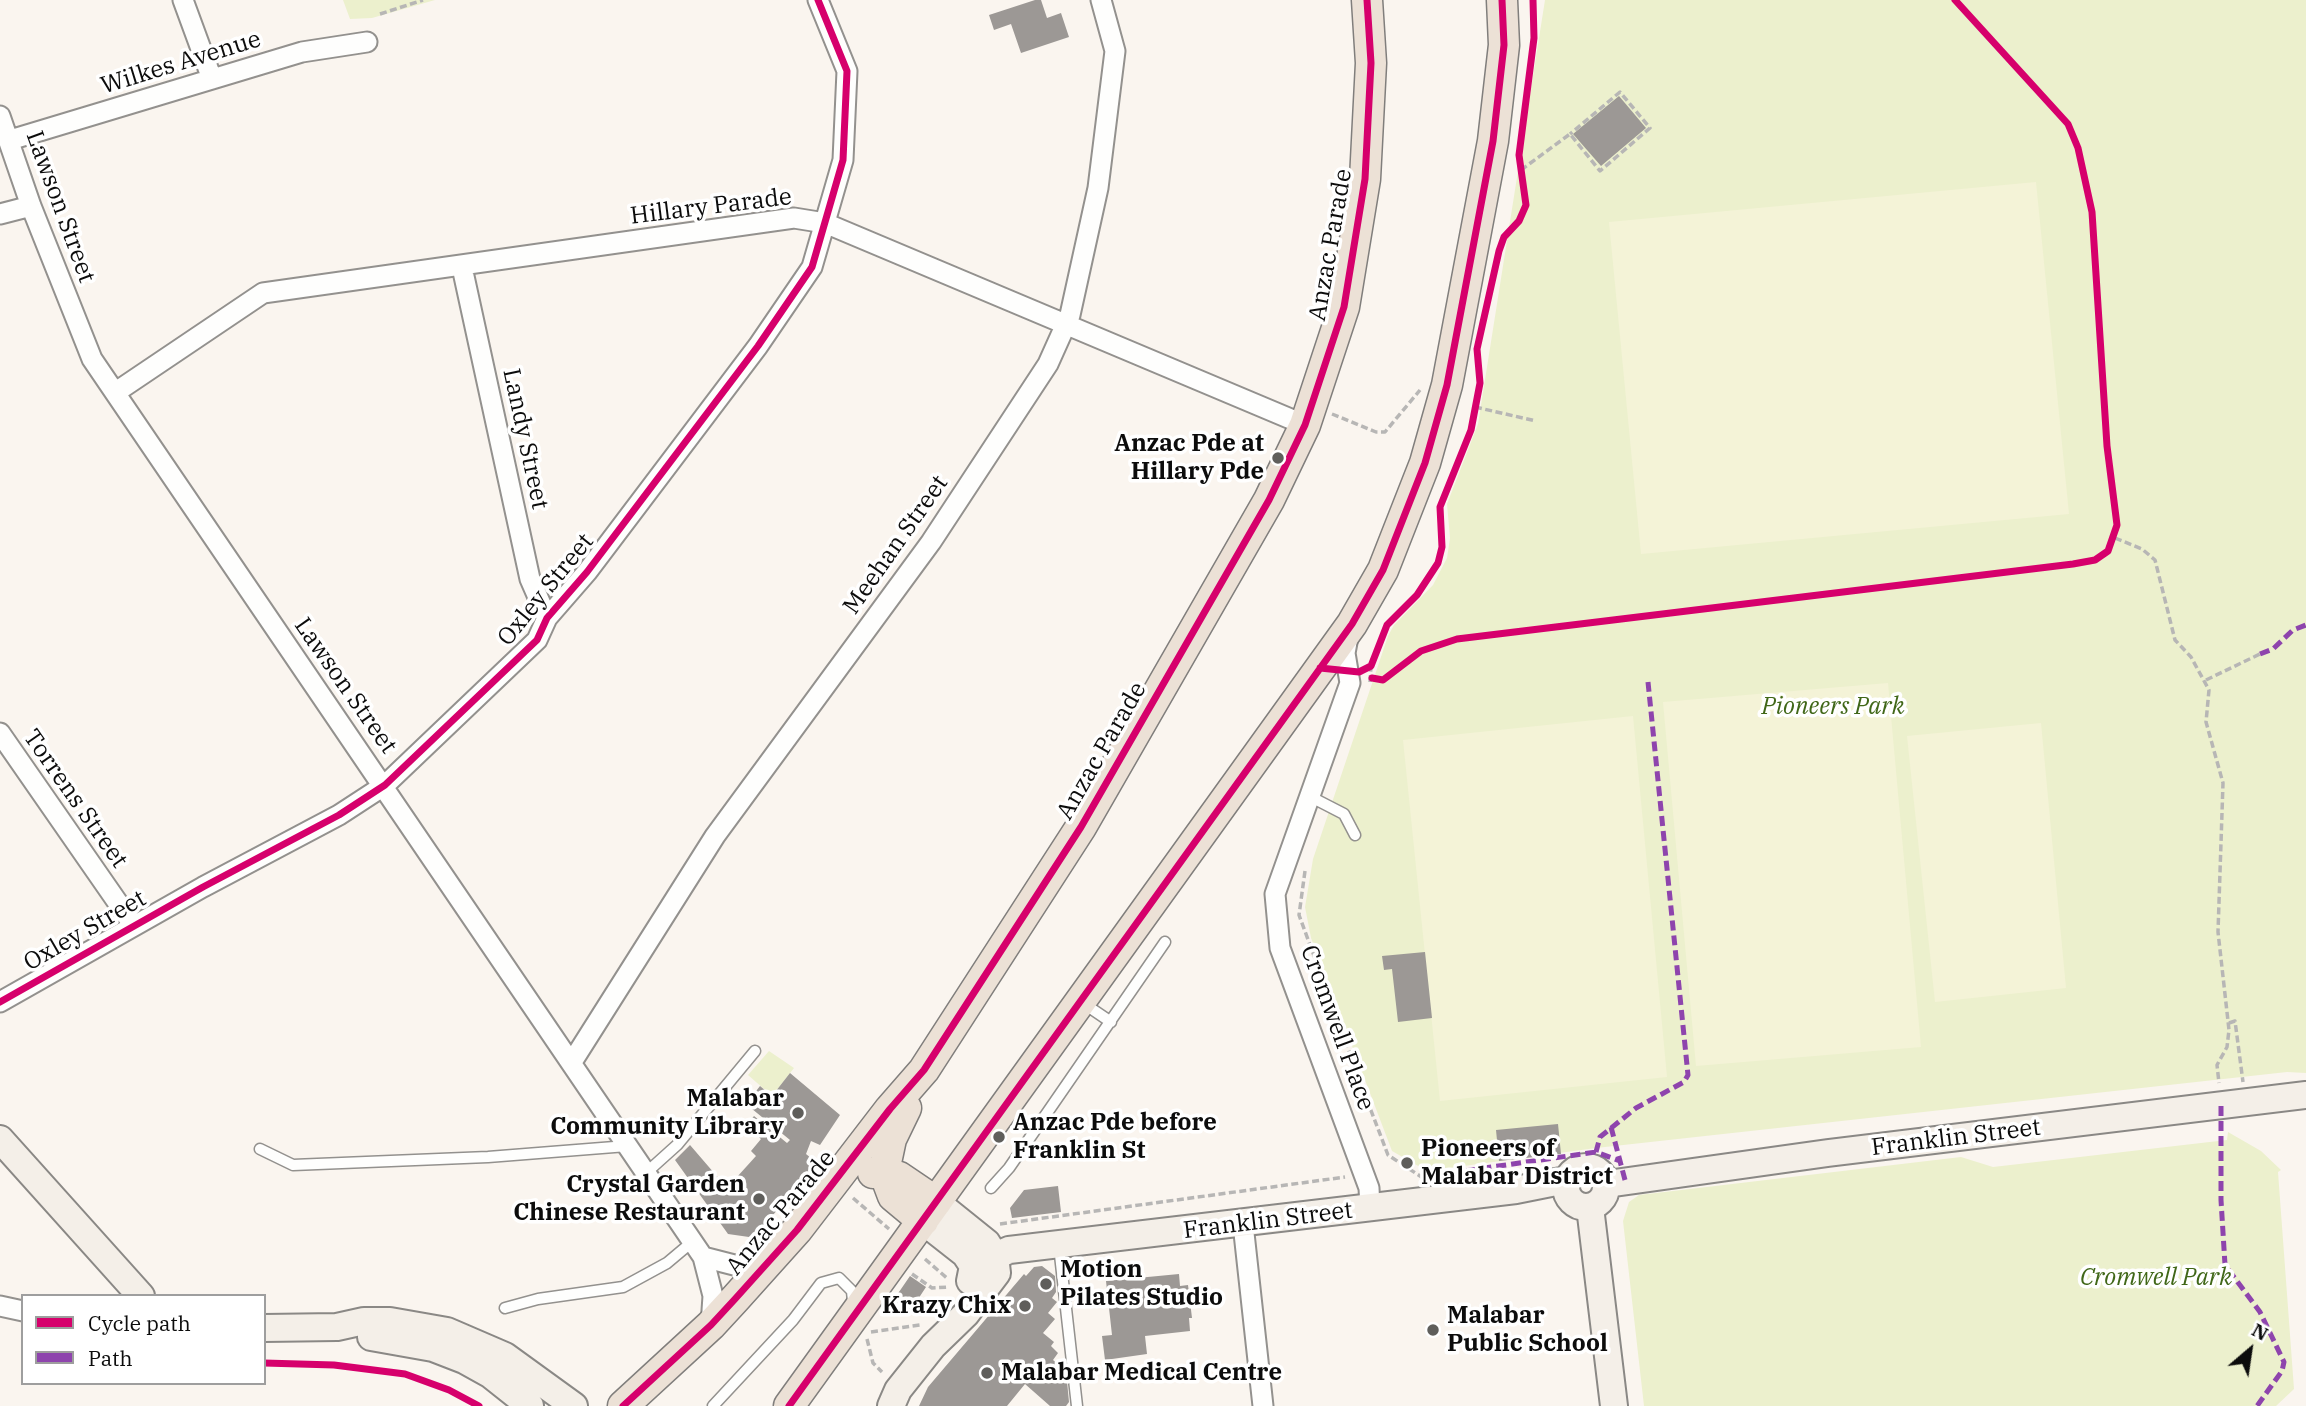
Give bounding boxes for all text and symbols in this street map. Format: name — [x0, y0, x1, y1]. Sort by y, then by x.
street label: Wilkes Avenue — [98, 25, 264, 101]
street label: Lawson Street — [19, 127, 101, 287]
street label: Anzac Parade — [1303, 167, 1359, 323]
street label: Hillary Parade — [629, 183, 793, 231]
street label: Landy Street — [496, 366, 554, 512]
place label: Anzac Pde at Hillary Pde — [1114, 430, 1264, 486]
marker: Anzac Pde at Hillary Pde — [1270, 450, 1286, 466]
street label: Meehan Street — [837, 470, 955, 620]
street label: Oxley Street — [492, 528, 600, 652]
street label: Lawson Street — [288, 612, 402, 760]
street label: Anzac Parade — [1051, 677, 1153, 825]
park label: Pioneers Park — [1762, 693, 1904, 721]
street label: Torrens Street — [17, 724, 133, 874]
street label: Oxley Street — [19, 884, 151, 978]
street label: Cromwell Place — [1294, 941, 1380, 1115]
place label: Malabar Community Library — [550, 1085, 784, 1141]
marker: Malabar Community Library — [790, 1105, 806, 1121]
place label: Anzac Pde before Franklin St — [1013, 1109, 1217, 1165]
street label: Franklin Street — [1870, 1113, 2042, 1163]
marker: Anzac Pde before Franklin St — [991, 1129, 1007, 1145]
place label: Pioneers of Malabar District — [1421, 1135, 1613, 1191]
street label: Anzac Parade — [720, 1145, 842, 1281]
marker: Pioneers of Malabar District — [1399, 1155, 1415, 1171]
place label: Crystal Garden Chinese Restaurant — [513, 1171, 745, 1227]
marker: Crystal Garden Chinese Restaurant — [751, 1191, 767, 1207]
street label: Franklin Street — [1182, 1196, 1354, 1246]
place label: Motion Pilates Studio — [1060, 1256, 1223, 1312]
park label: Cromwell Park — [2080, 1264, 2232, 1292]
marker: Motion Pilates Studio — [1038, 1276, 1054, 1292]
place label: Krazy Chix — [882, 1292, 1011, 1320]
legend — [21, 1294, 266, 1385]
marker: Krazy Chix — [1017, 1298, 1033, 1314]
place label: Malabar Public School — [1447, 1302, 1608, 1358]
text: Cycle path — [88, 1309, 191, 1337]
north arrow — [2215, 1315, 2285, 1385]
text: N — [2248, 1317, 2273, 1346]
marker: Malabar Public School — [1425, 1322, 1441, 1338]
text: Path — [88, 1344, 133, 1372]
place label: Malabar Medical Centre — [1001, 1359, 1282, 1387]
marker: Malabar Medical Centre — [979, 1365, 995, 1381]

